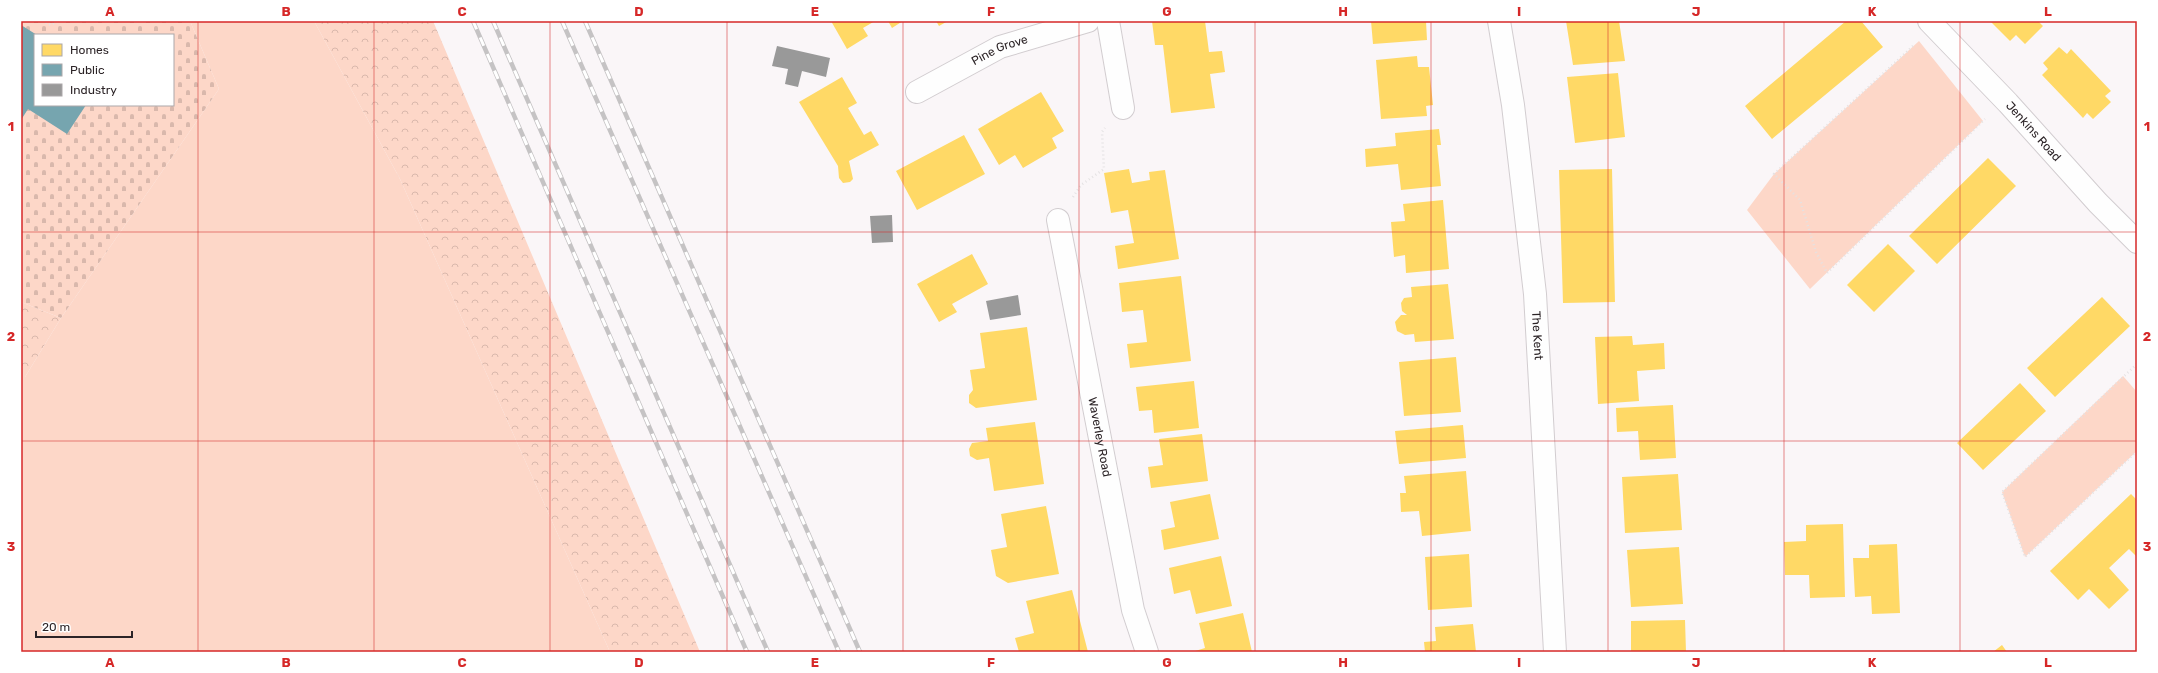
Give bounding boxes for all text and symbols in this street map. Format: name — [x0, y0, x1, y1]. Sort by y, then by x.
text: A — [105, 4, 115, 19]
text: B — [281, 4, 291, 19]
text: C — [457, 4, 467, 19]
text: D — [634, 4, 644, 19]
text: E — [811, 4, 819, 19]
text: F — [987, 4, 995, 19]
text: G — [1162, 4, 1172, 19]
text: H — [1338, 4, 1348, 19]
text: I — [1517, 4, 1521, 19]
text: J — [1692, 4, 1700, 19]
text: K — [1868, 4, 1877, 19]
text: L — [2044, 4, 2052, 19]
street label: Pine Grove — [969, 32, 1030, 68]
legend — [34, 34, 174, 106]
text: Homes — [70, 43, 109, 57]
text: Public — [70, 63, 105, 77]
text: Industry — [70, 83, 117, 97]
street label: Jenkins Road — [2003, 99, 2064, 164]
text: 1 — [8, 119, 14, 134]
text: 1 — [2144, 119, 2150, 134]
street label: The Kent — [1529, 311, 1546, 361]
text: 2 — [7, 329, 15, 344]
text: 2 — [2143, 329, 2151, 344]
street label: Waverley Road — [1085, 396, 1114, 478]
text: 3 — [7, 539, 16, 554]
text: 3 — [2143, 539, 2152, 554]
scale bar — [36, 613, 132, 639]
text: 20 m — [42, 620, 70, 634]
text: A — [105, 655, 115, 670]
text: B — [281, 655, 291, 670]
text: C — [457, 655, 467, 670]
text: D — [634, 655, 644, 670]
text: E — [811, 655, 819, 670]
text: F — [987, 655, 995, 670]
text: G — [1162, 655, 1172, 670]
text: H — [1338, 655, 1348, 670]
text: I — [1517, 655, 1521, 670]
text: J — [1692, 655, 1700, 670]
text: K — [1868, 655, 1877, 670]
text: L — [2044, 655, 2052, 670]

